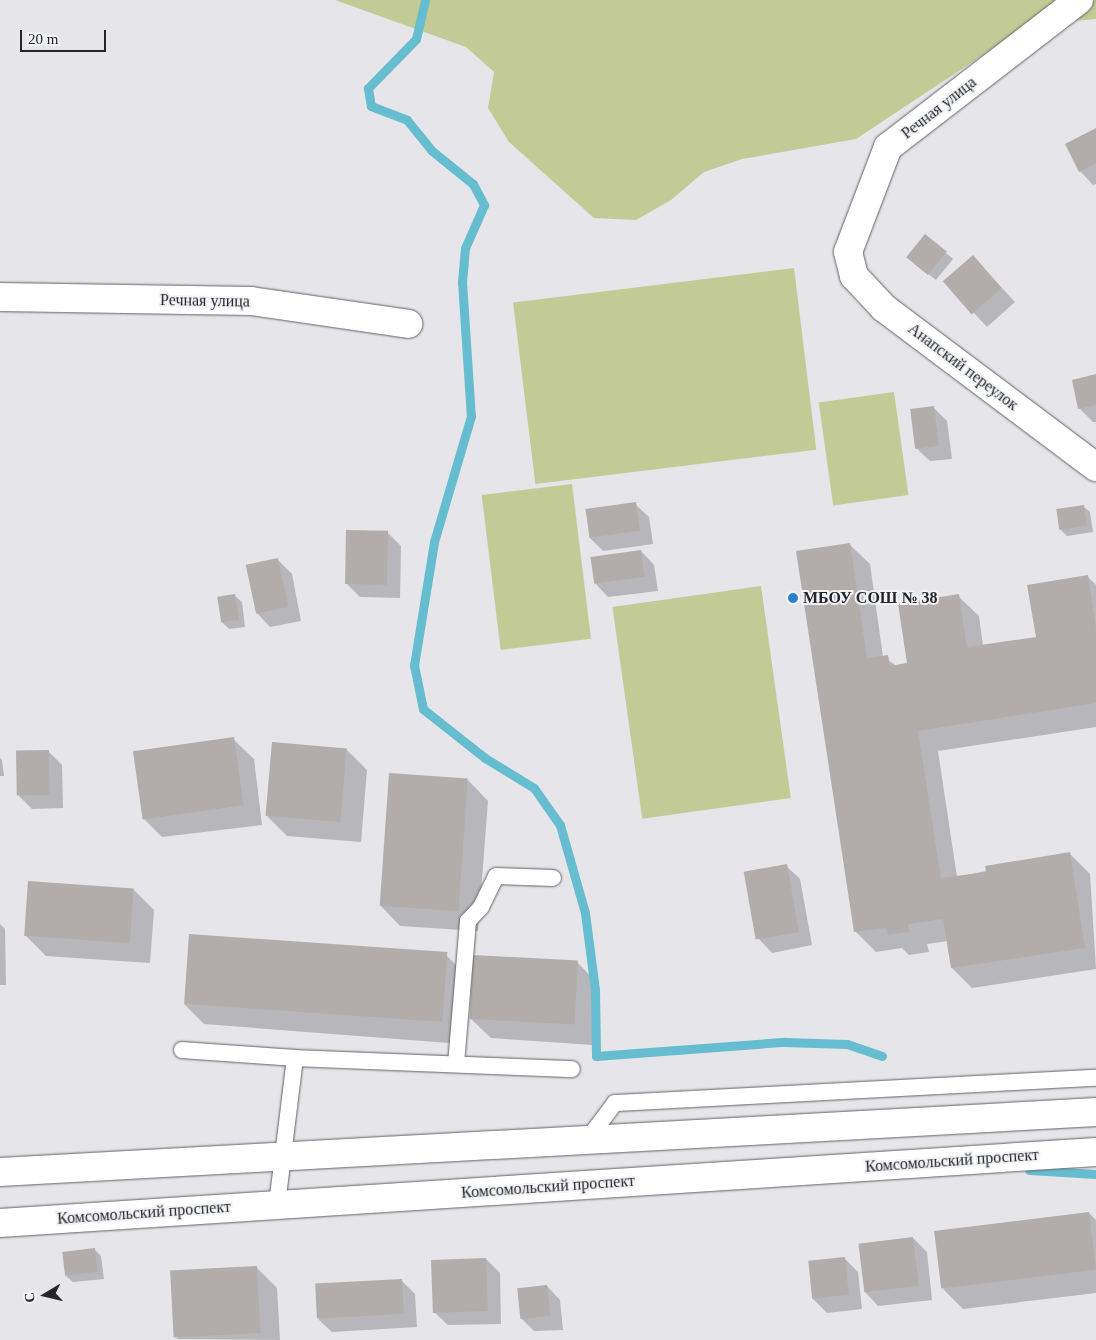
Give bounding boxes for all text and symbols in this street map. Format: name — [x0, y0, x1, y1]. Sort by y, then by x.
scale bar — [22, 20, 109, 52]
text: 20 m — [28, 31, 58, 47]
street label: Речная улица — [898, 73, 980, 143]
street label: Речная улица — [160, 291, 250, 311]
street label: Анапский переулок — [904, 319, 1022, 415]
place label: МБОУ СОШ № 38 — [803, 588, 938, 608]
marker: МБОУ СОШ № 38 — [787, 592, 799, 604]
street label: Комсомольский проспект — [865, 1145, 1039, 1177]
street label: Комсомольский проспект — [461, 1171, 635, 1203]
street label: Комсомольский проспект — [57, 1197, 231, 1229]
north arrow — [20, 1270, 70, 1320]
text: С — [21, 1291, 38, 1304]

